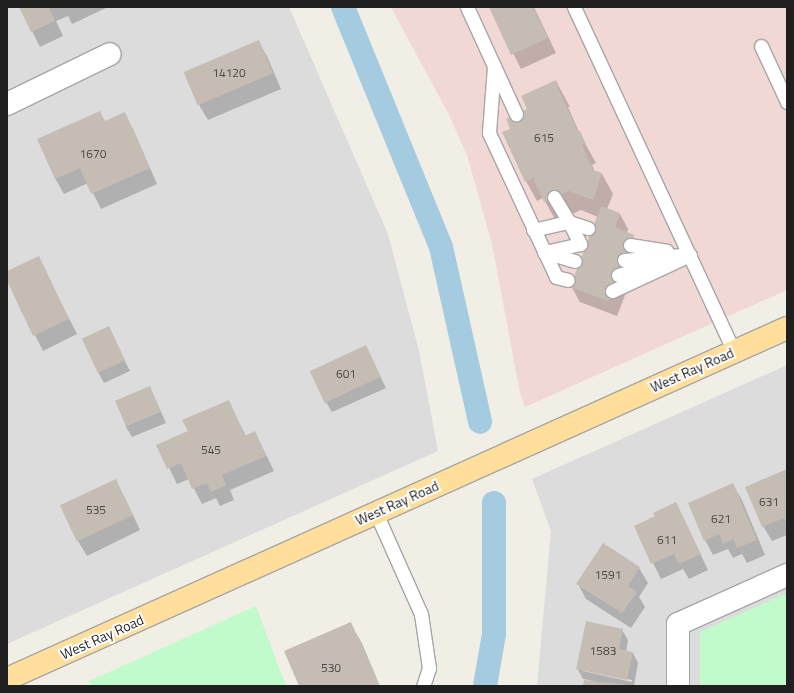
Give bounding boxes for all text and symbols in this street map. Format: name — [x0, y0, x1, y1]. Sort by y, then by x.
house number: 14120 — [212, 66, 246, 80]
house number: 615 — [534, 131, 554, 145]
house number: 1670 — [80, 147, 106, 161]
street label: West Ray Road — [648, 344, 736, 396]
house number: 601 — [336, 367, 356, 381]
house number: 545 — [201, 443, 221, 457]
street label: West Ray Road — [353, 477, 441, 529]
house number: 631 — [759, 495, 779, 509]
house number: 535 — [86, 503, 106, 517]
house number: 621 — [711, 512, 731, 526]
house number: 611 — [657, 533, 677, 547]
house number: 1591 — [595, 568, 621, 582]
street label: West Ray Road — [58, 611, 146, 663]
house number: 1583 — [590, 644, 616, 658]
house number: 530 — [321, 661, 341, 675]

